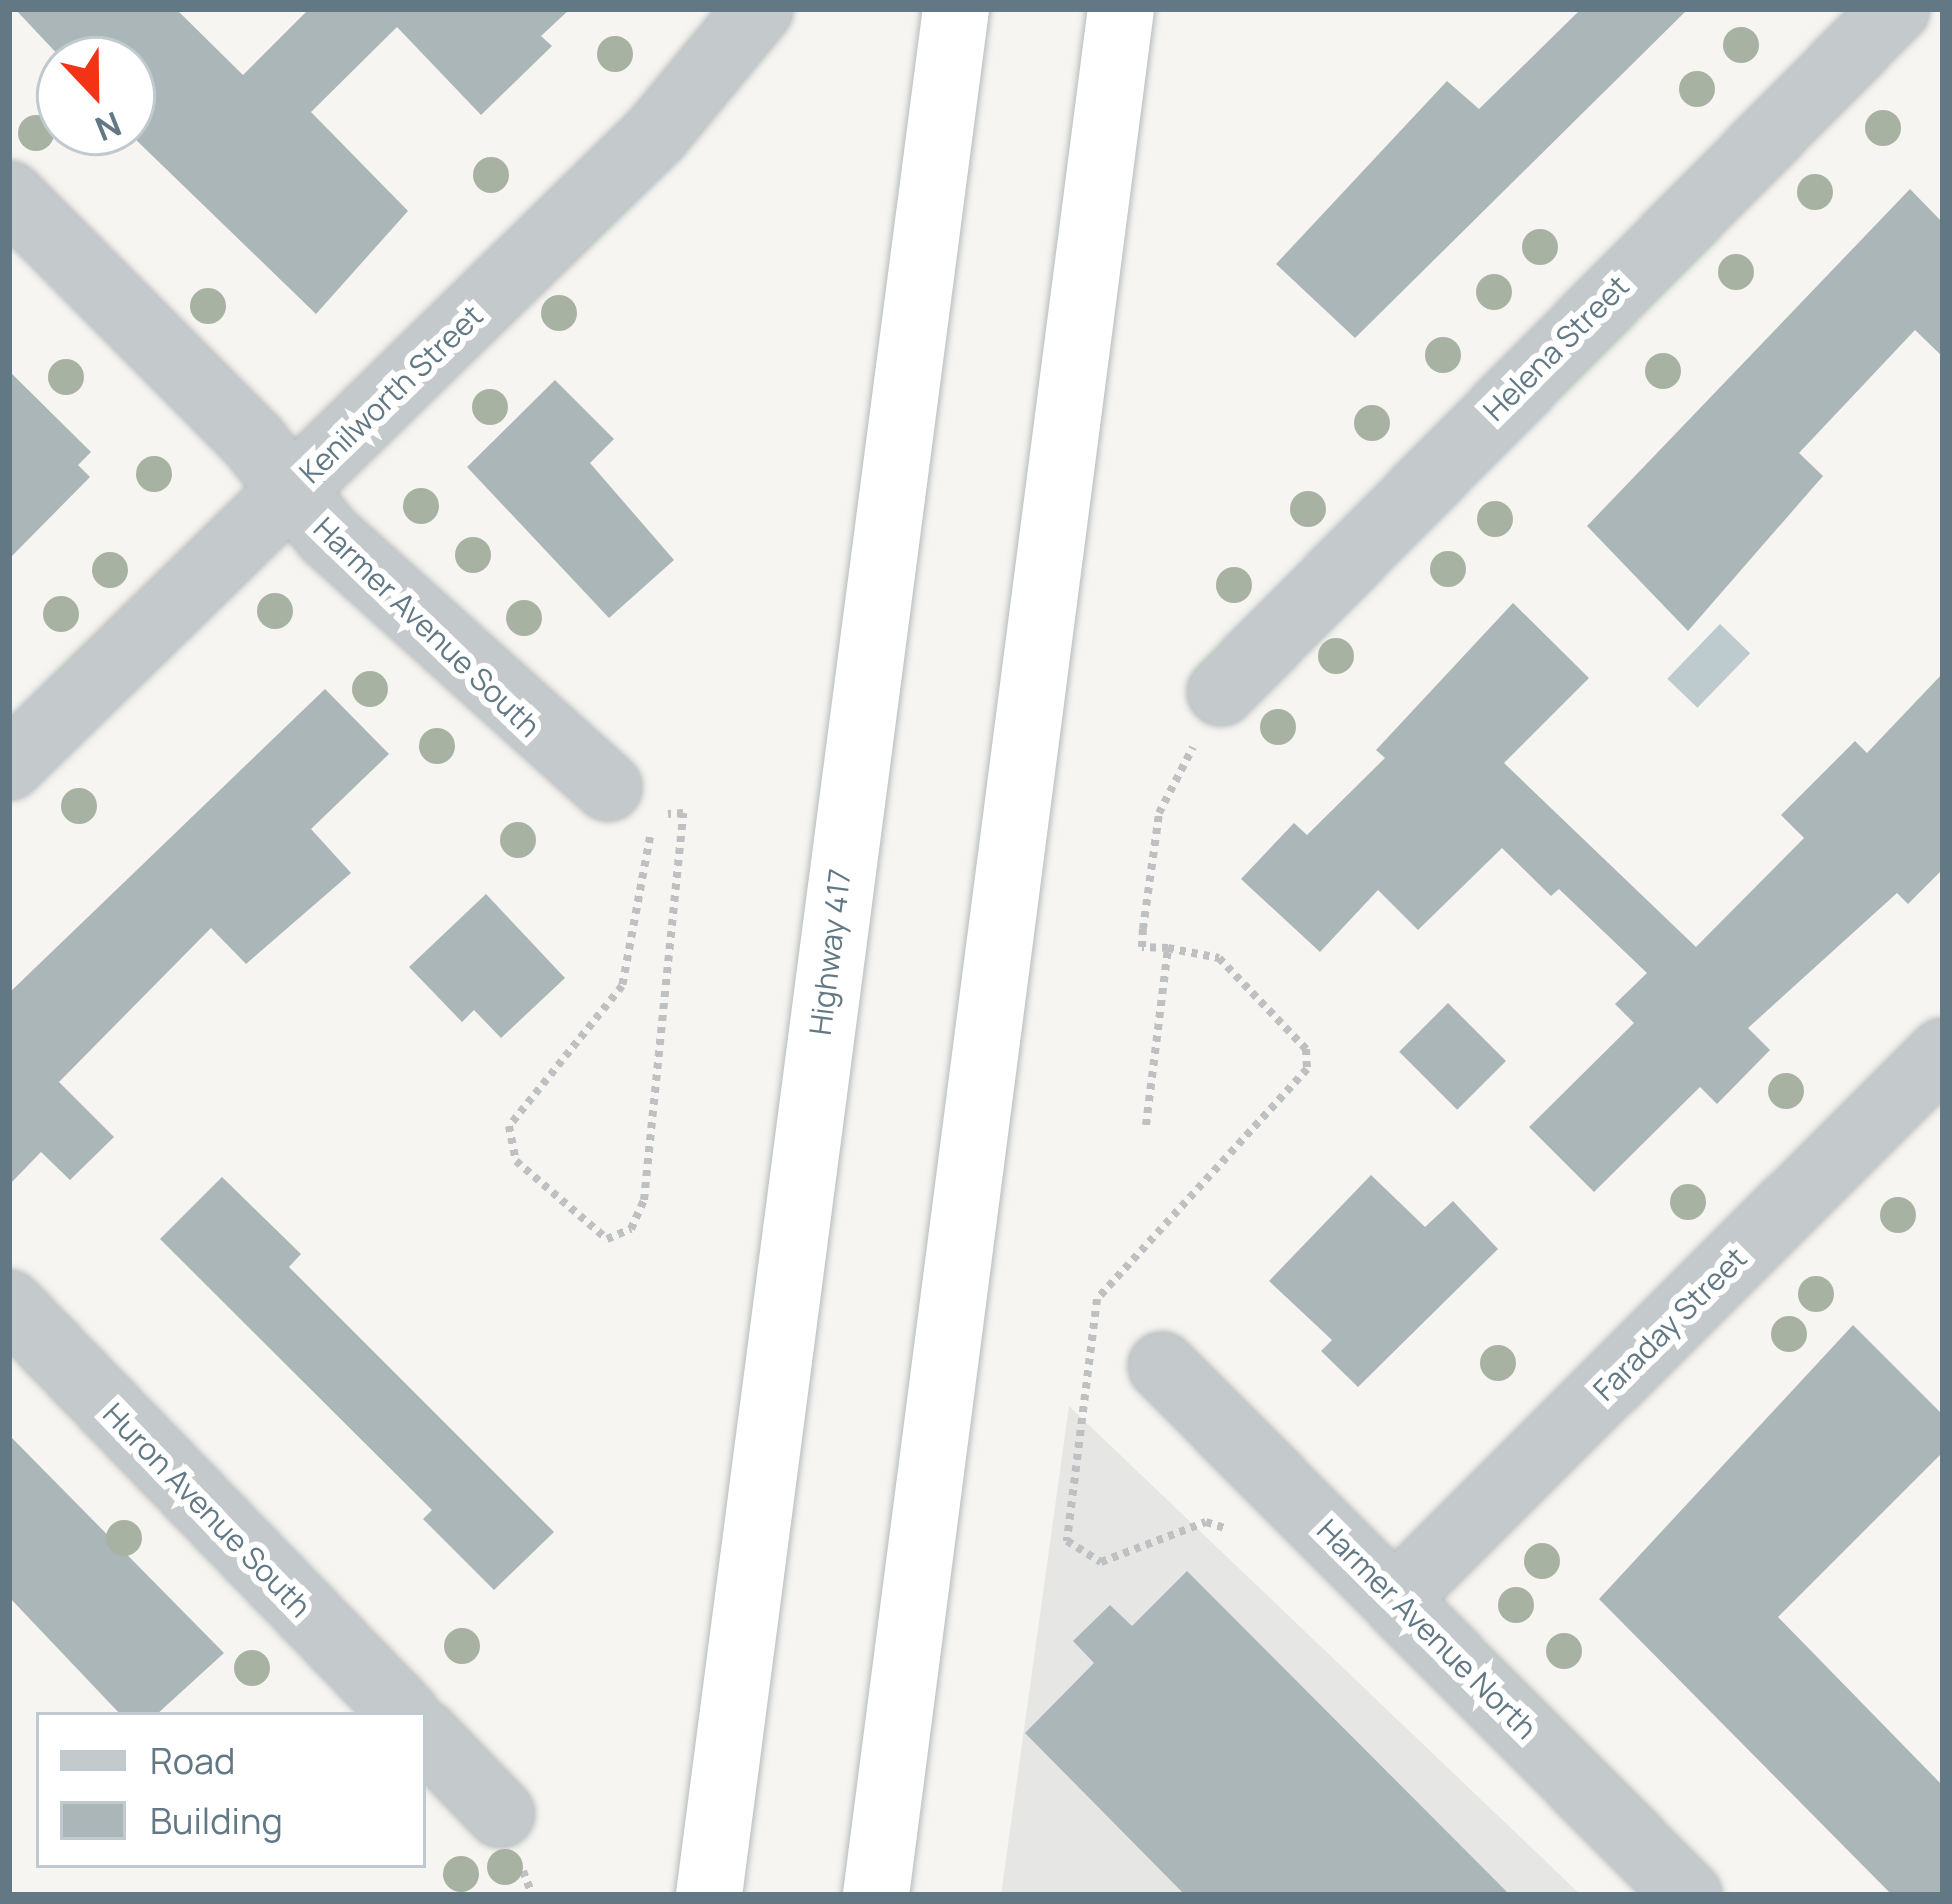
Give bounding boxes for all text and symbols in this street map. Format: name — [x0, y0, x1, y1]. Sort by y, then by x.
north arrow — [36, 36, 156, 156]
text: N — [89, 102, 128, 152]
street label: Helena Street — [1476, 268, 1636, 428]
street label: Kenilworth Street — [292, 298, 490, 490]
street label: Harmer Avenue South — [306, 510, 548, 744]
street label: Highway 417 — [802, 867, 858, 1037]
street label: Faraday Street — [1586, 1240, 1754, 1408]
street label: Huron Avenue South — [96, 1396, 318, 1624]
street label: Harmer Avenue North — [1310, 1512, 1544, 1746]
legend — [36, 1712, 426, 1868]
text: Road — [150, 1736, 235, 1785]
text: Building — [150, 1796, 283, 1845]

